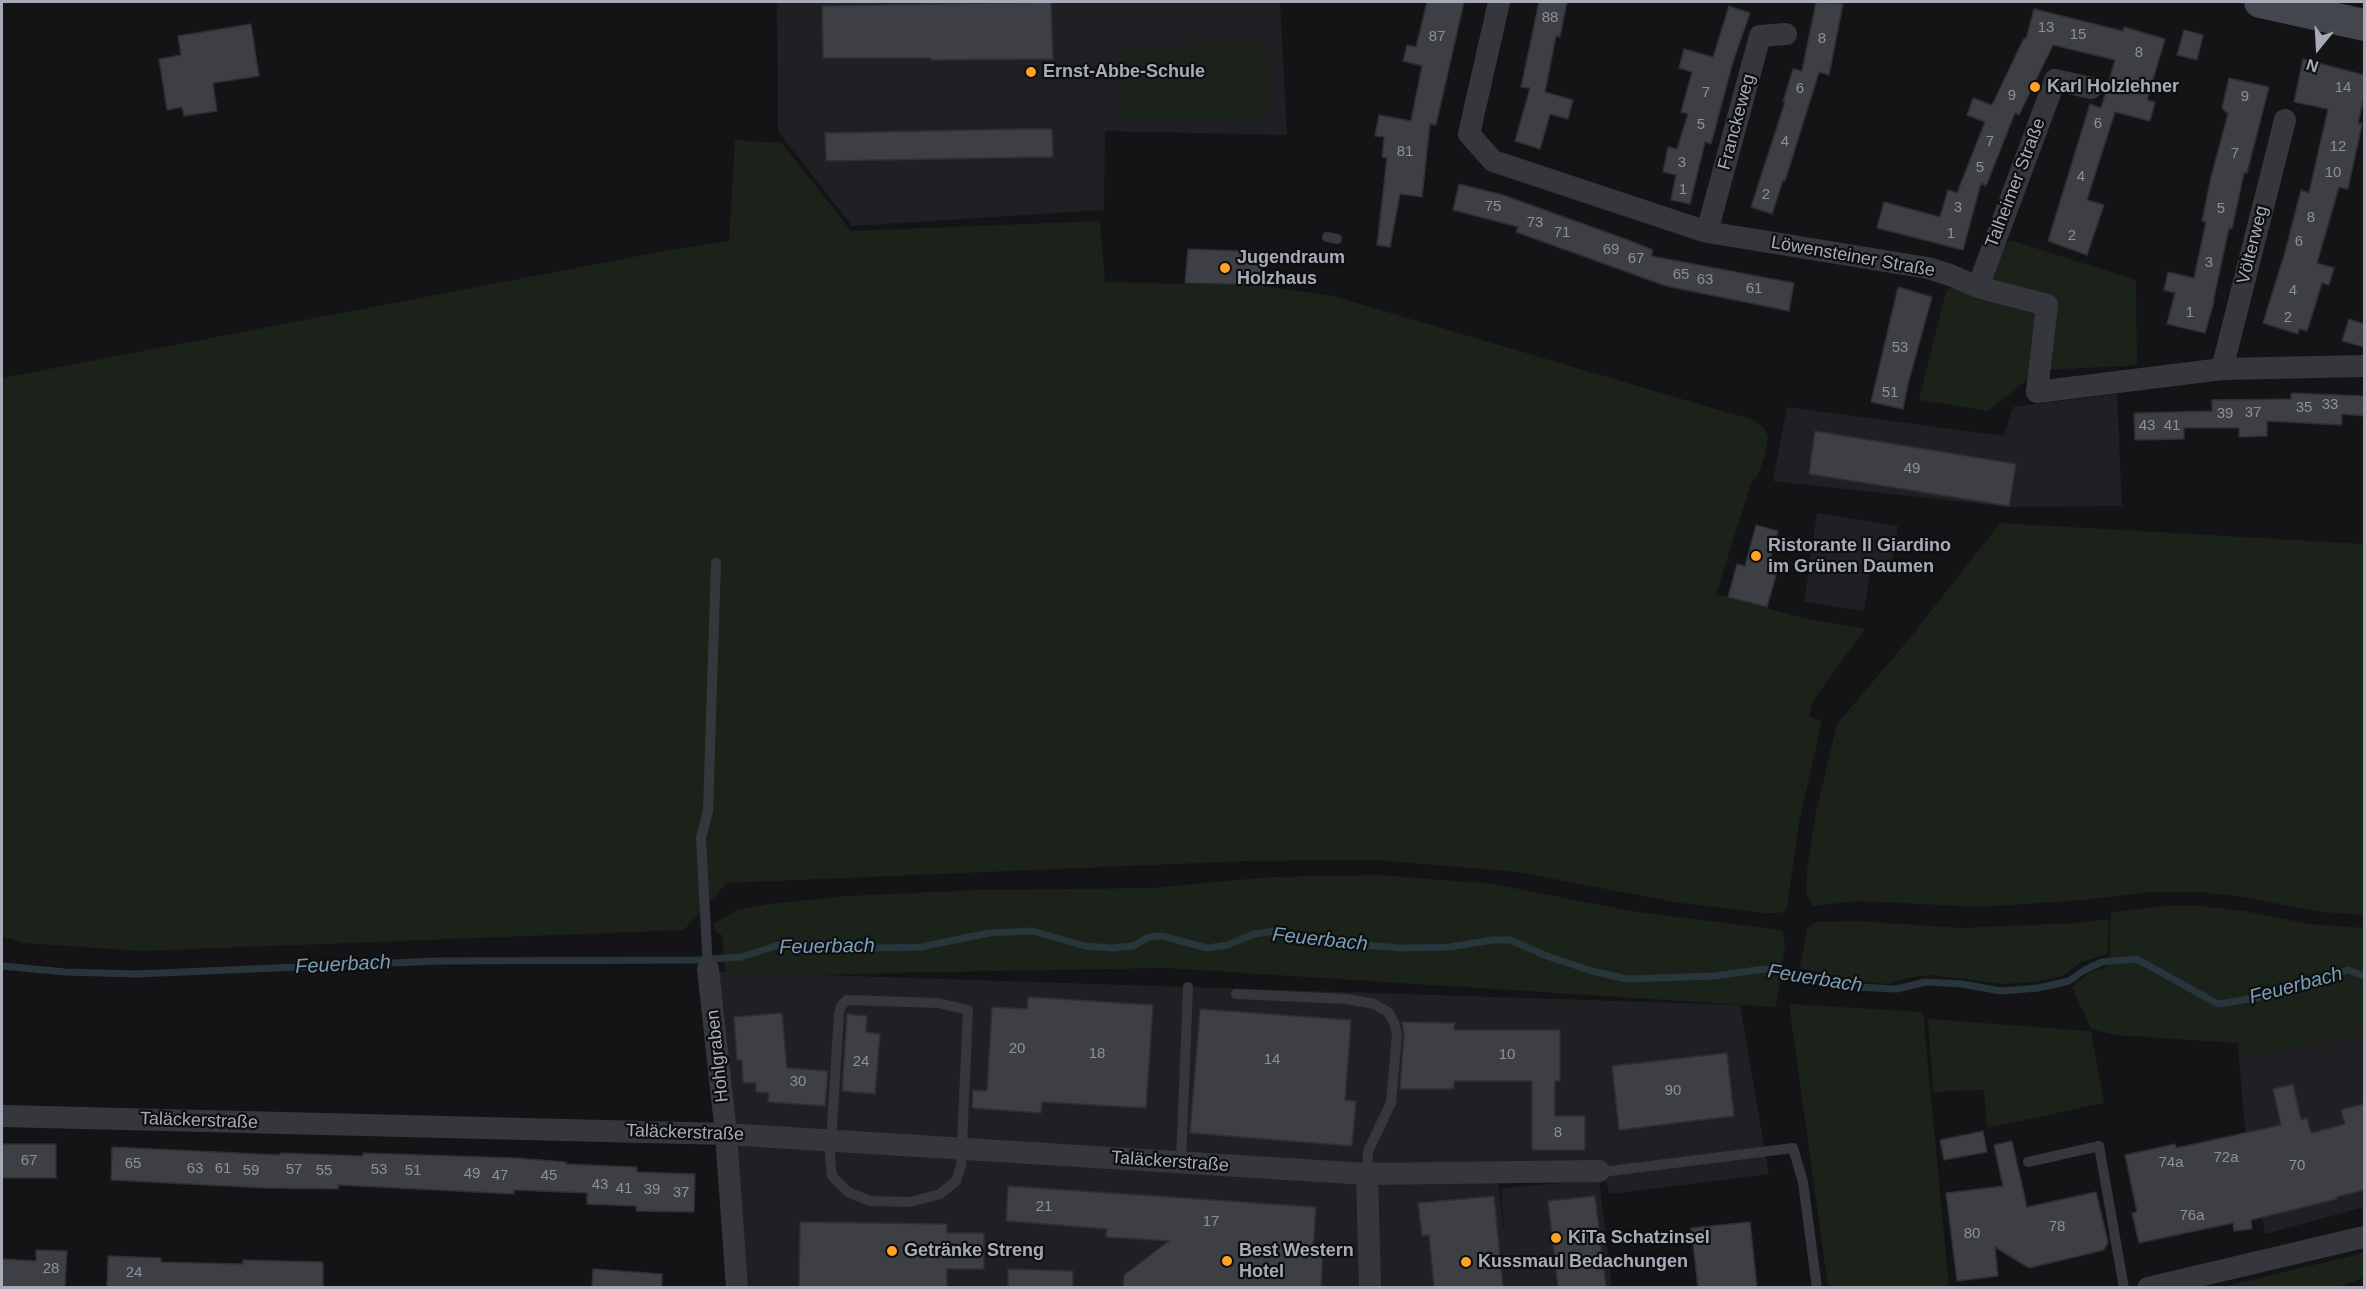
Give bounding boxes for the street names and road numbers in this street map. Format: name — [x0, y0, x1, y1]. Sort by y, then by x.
street label: Franckeweg — [1714, 72, 1760, 172]
street label: Talheimer Straße — [1981, 115, 2051, 251]
street label: Völterweg — [2233, 204, 2273, 286]
street label: Löwensteiner Straße — [1769, 232, 1937, 282]
street label: Hohlgraben — [702, 1009, 734, 1103]
street label: Taläckerstraße — [140, 1108, 258, 1134]
street label: Taläckerstraße — [626, 1120, 744, 1146]
street label: Taläckerstraße — [1110, 1147, 1230, 1177]

